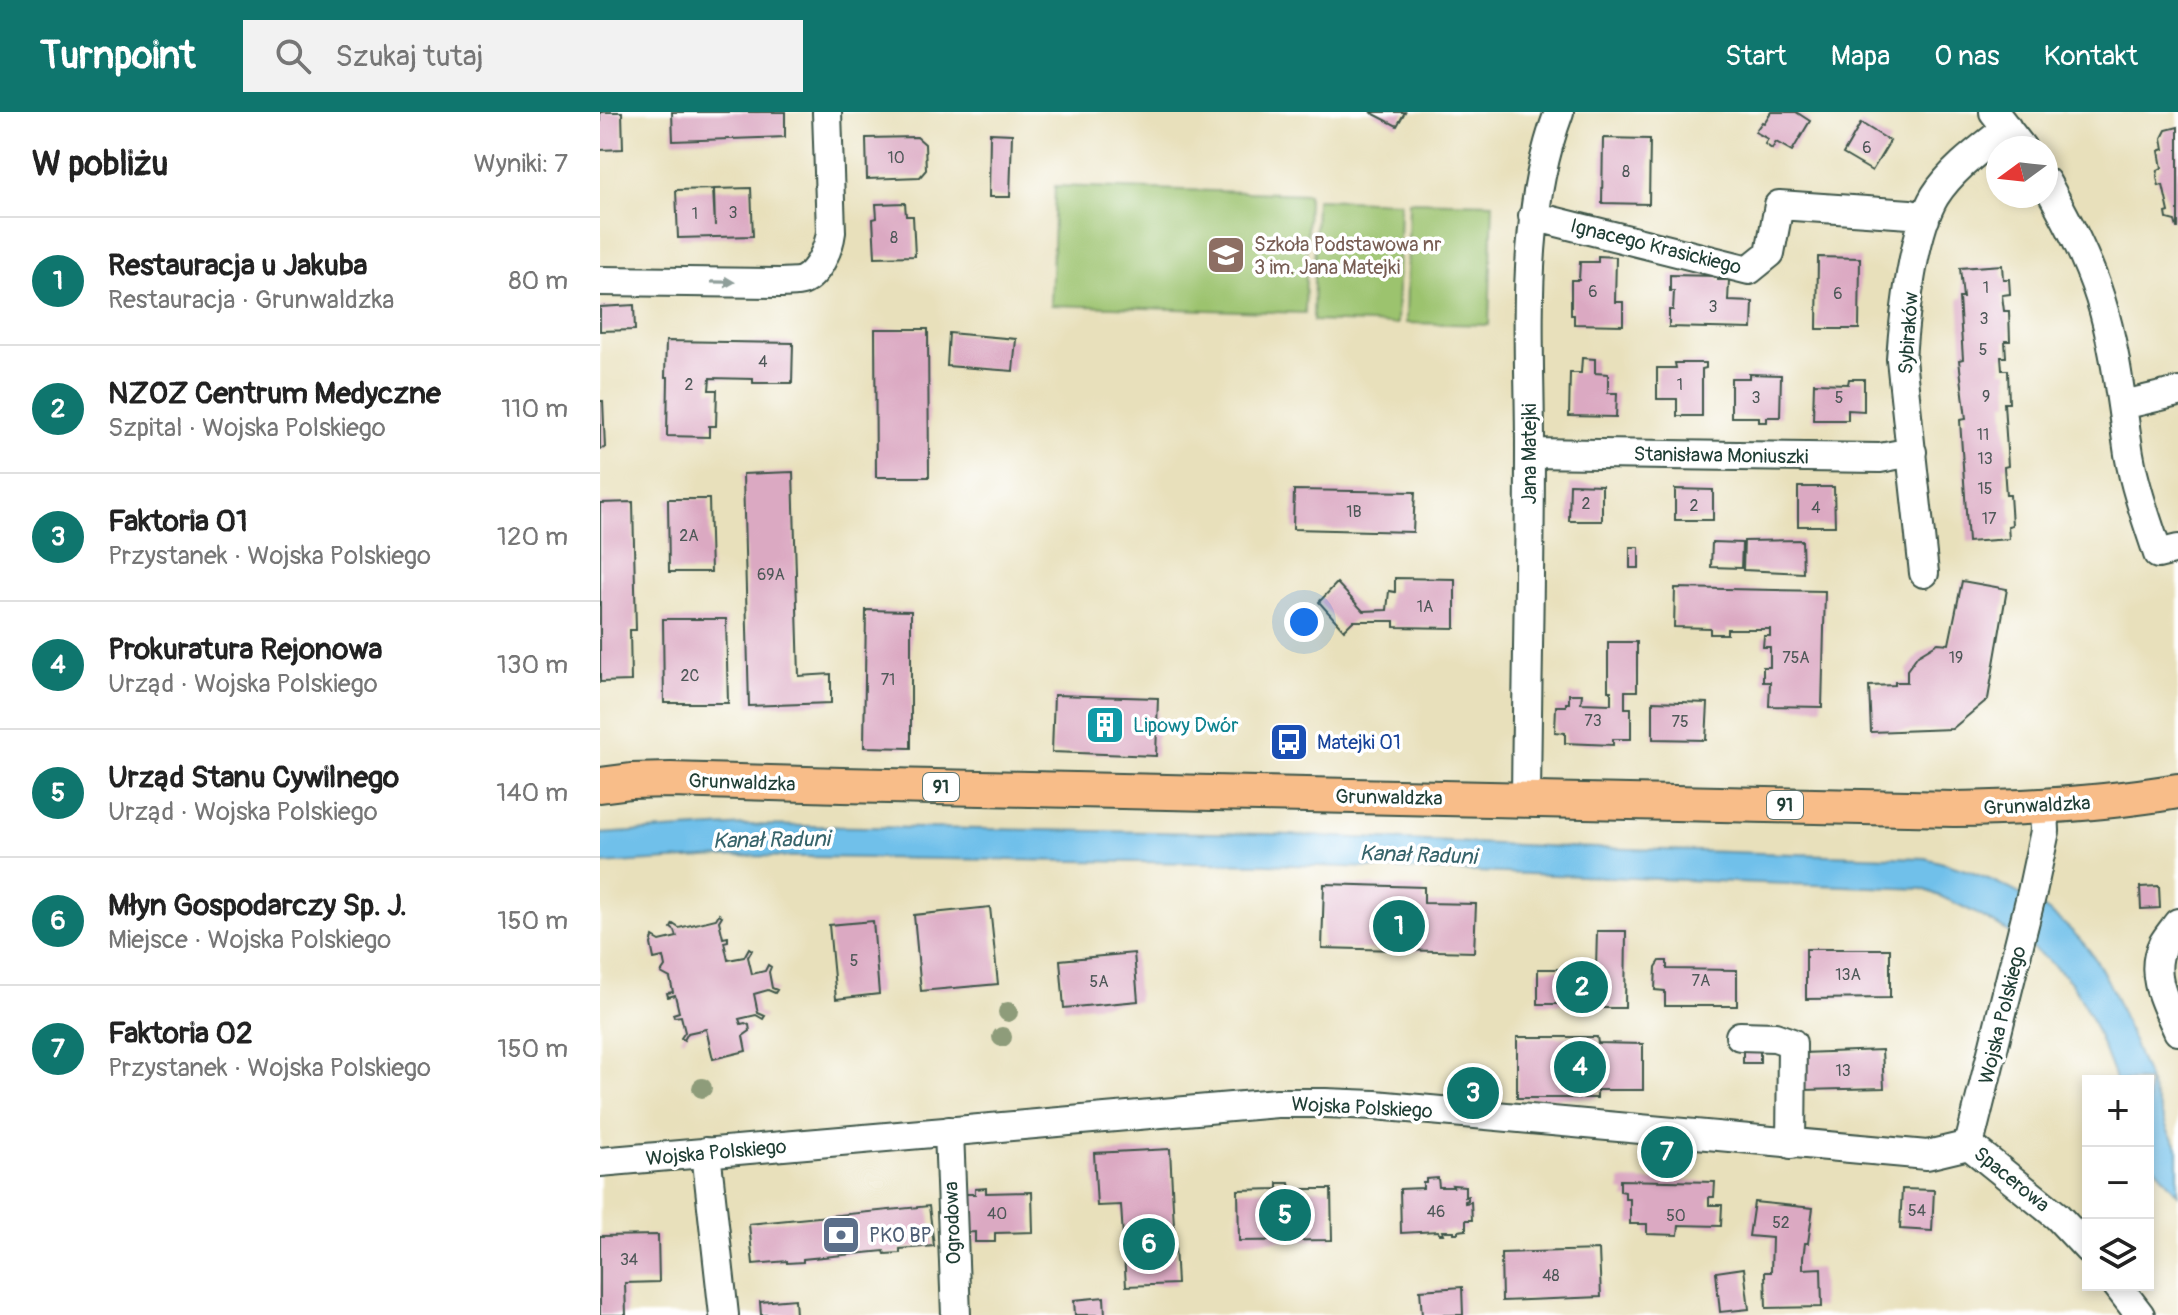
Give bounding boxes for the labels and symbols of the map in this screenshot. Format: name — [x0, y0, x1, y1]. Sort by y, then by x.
north arrow — [1986, 136, 2058, 208]
house number: 6 — [1862, 138, 1872, 158]
house number: 10 — [887, 148, 905, 168]
house number: 8 — [1622, 162, 1630, 182]
house number: 3 — [729, 203, 738, 223]
house number: 1 — [692, 204, 698, 224]
street label: Ignacego Krasickiego — [1568, 213, 1744, 280]
house number: 8 — [890, 228, 898, 248]
place label: Szkoła Podstawowa nr 3 im. Jana Matejki — [1254, 232, 1441, 280]
school or university icon: Szkoła Podstawowa nr 3 im. Jana Matejki — [1205, 234, 1247, 276]
one-way arrow — [711, 276, 736, 288]
house number: 1 — [1983, 278, 1989, 298]
house number: 6 — [1588, 282, 1598, 302]
house number: 6 — [1833, 284, 1843, 304]
street label: Sybiraków — [1893, 290, 1924, 375]
house number: 3 — [1709, 297, 1718, 317]
house number: 3 — [1980, 309, 1989, 329]
house number: 5 — [1979, 340, 1987, 360]
house number: 4 — [758, 352, 768, 372]
house number: 2 — [685, 375, 694, 395]
house number: 1 — [1677, 375, 1683, 395]
house number: 9 — [1982, 387, 1990, 407]
house number: 3 — [1752, 388, 1761, 408]
house number: 5 — [1835, 388, 1843, 408]
street label: Jana Matejki — [1517, 403, 1542, 505]
house number: 11 — [1977, 425, 1989, 445]
street label: Stanisława Moniuszki — [1633, 441, 1809, 470]
house number: 13 — [1977, 449, 1993, 469]
house number: 15 — [1978, 479, 1992, 499]
house number: 2 — [1582, 494, 1591, 514]
house number: 2 — [1690, 496, 1699, 516]
house number: 4 — [1811, 498, 1821, 518]
house number: 1B — [1346, 502, 1362, 522]
house number: 17 — [1982, 509, 1997, 529]
house number: 2A — [679, 526, 699, 546]
house number: 69A — [757, 565, 785, 585]
house number: 1A — [1417, 597, 1433, 617]
your location — [1284, 602, 1324, 642]
house number: 75A — [1782, 648, 1810, 668]
house number: 19 — [1949, 648, 1963, 668]
house number: 2C — [681, 666, 700, 686]
house number: 71 — [881, 670, 895, 690]
building icon: Lipowy Dwór — [1084, 704, 1126, 746]
house number: 73 — [1584, 711, 1602, 731]
house number: 75 — [1671, 712, 1689, 732]
place label: Lipowy Dwór — [1133, 713, 1238, 738]
bus stop icon: Matejki 01 — [1268, 721, 1310, 763]
place label: Matejki 01 — [1317, 730, 1401, 755]
street label: Grunwaldzka — [688, 768, 796, 797]
road number: 91 — [923, 773, 959, 801]
street label: Grunwaldzka — [1335, 784, 1443, 811]
street label: Grunwaldzka — [1983, 790, 2091, 821]
road number: 91 — [1767, 791, 1803, 819]
water label: Kanał Raduni — [712, 825, 833, 855]
water label: Kanał Raduni — [1359, 839, 1480, 871]
pin: 1 — [1373, 896, 1425, 956]
street label: Wojska Polskiego — [1973, 943, 2032, 1087]
house number: 5 — [850, 951, 858, 971]
pin: 2 — [1556, 957, 1608, 1017]
house number: 13A — [1835, 965, 1861, 985]
house number: 7A — [1692, 971, 1710, 991]
house number: 5A — [1089, 972, 1109, 992]
pin: 4 — [1554, 1037, 1606, 1097]
house number: 13 — [1835, 1061, 1851, 1081]
pin: 3 — [1447, 1063, 1499, 1123]
street label: Wojska Polskiego — [1291, 1091, 1433, 1124]
pin: 7 — [1641, 1122, 1693, 1182]
street label: Wojska Polskiego — [645, 1134, 788, 1171]
street label: Spacerowa — [1969, 1141, 2055, 1218]
street label: Ogrodowa — [939, 1181, 966, 1265]
pin: 5 — [1259, 1185, 1311, 1245]
house number: 54 — [1908, 1201, 1926, 1221]
house number: 46 — [1427, 1202, 1445, 1222]
house number: 40 — [987, 1204, 1007, 1224]
house number: 50 — [1666, 1206, 1686, 1226]
house number: 52 — [1772, 1213, 1790, 1233]
bank icon: PKO BP — [820, 1214, 862, 1256]
pin: 6 — [1123, 1214, 1175, 1274]
place label: PKO BP — [869, 1223, 932, 1248]
house number: 34 — [620, 1250, 638, 1270]
house number: 48 — [1542, 1266, 1560, 1286]

